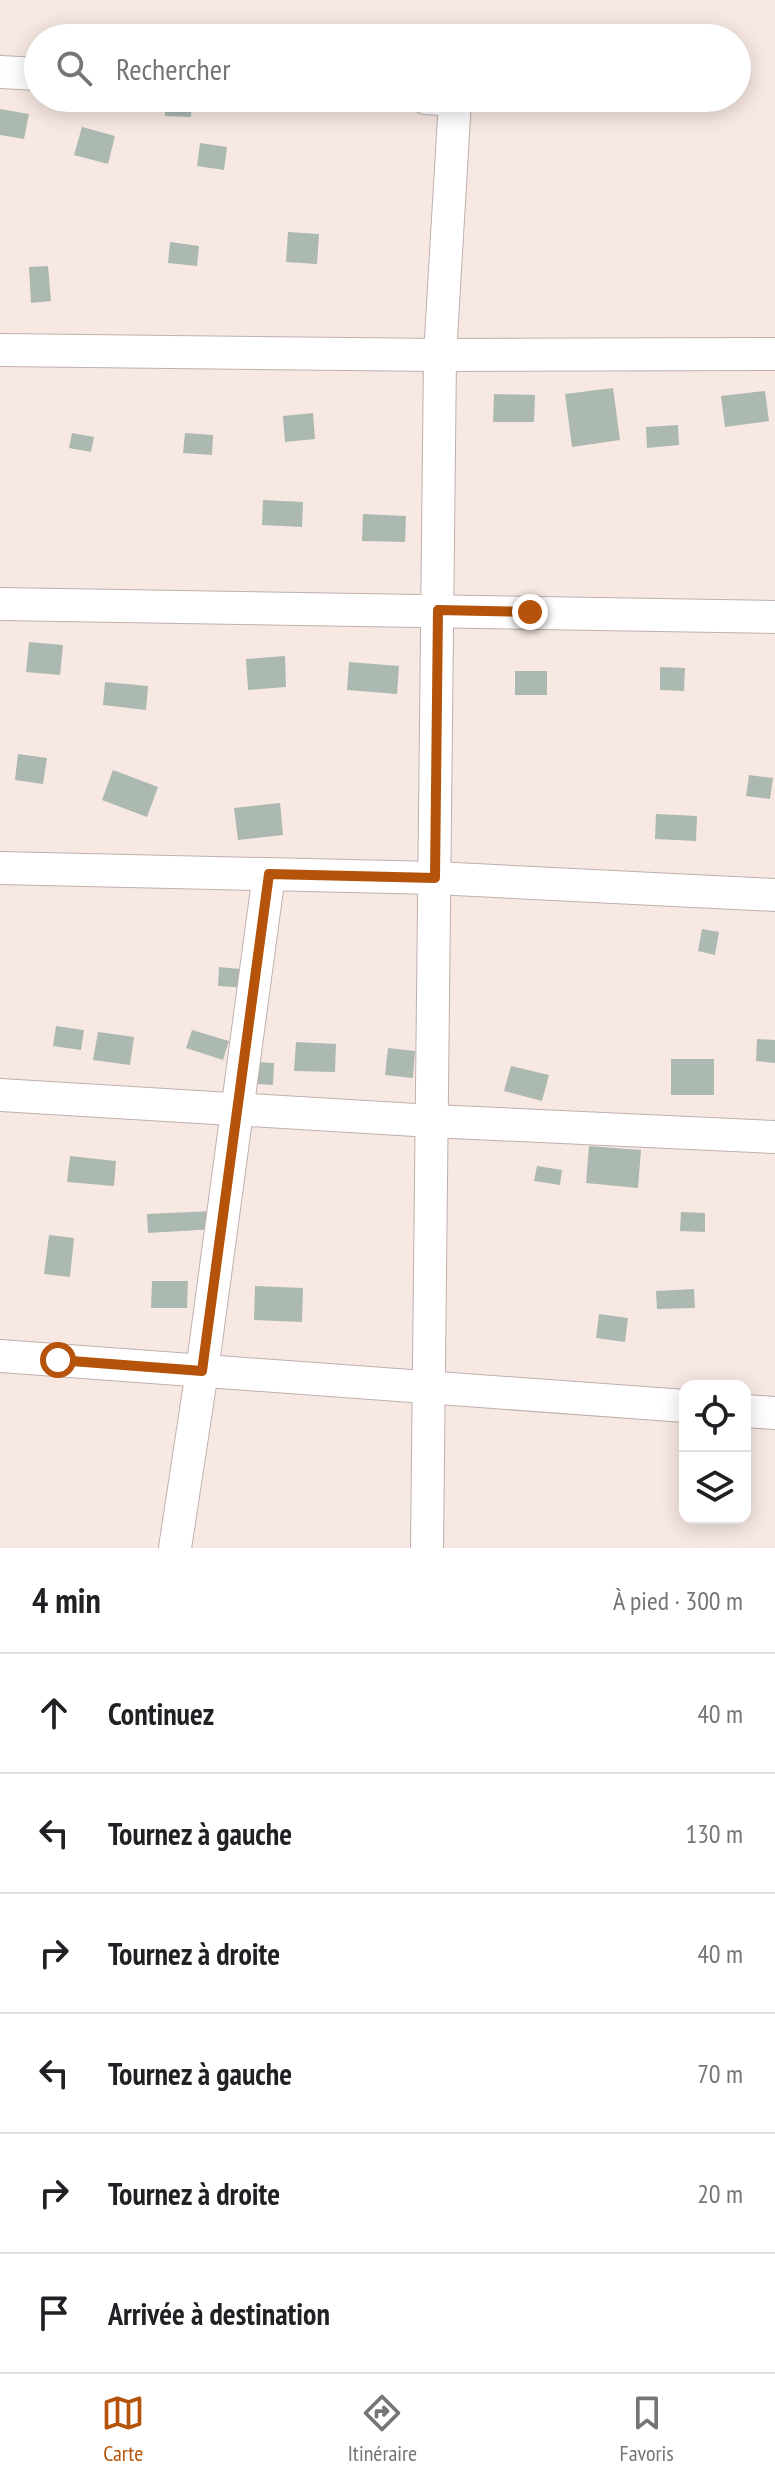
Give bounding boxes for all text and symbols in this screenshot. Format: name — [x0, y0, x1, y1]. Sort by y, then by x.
search box — [24, 24, 751, 112]
icon: search — [52, 46, 96, 90]
text: Rechercher — [116, 49, 230, 88]
route end — [512, 594, 548, 630]
route start — [40, 1342, 76, 1378]
map controls — [679, 1380, 751, 1524]
button: locate — [679, 1380, 751, 1452]
button: layers — [679, 1452, 751, 1524]
text: 4 min — [32, 1578, 101, 1622]
text: À pied · 300 m — [613, 1584, 743, 1617]
icon: ahead — [32, 1691, 76, 1735]
text: Continuez — [108, 1694, 214, 1733]
text: 40 m — [697, 1697, 743, 1730]
icon: left — [32, 1811, 76, 1855]
text: Tournez à gauche — [108, 1814, 292, 1853]
text: 130 m — [685, 1817, 743, 1850]
icon: right — [32, 1931, 76, 1975]
text: Tournez à droite — [108, 1934, 280, 1973]
text: 40 m — [697, 1937, 743, 1970]
icon: left — [32, 2051, 76, 2095]
text: Tournez à gauche — [108, 2054, 292, 2093]
text: 70 m — [697, 2057, 743, 2090]
icon: right — [32, 2171, 76, 2215]
text: Tournez à droite — [108, 2174, 280, 2213]
text: 20 m — [697, 2177, 743, 2210]
icon: arrive — [32, 2291, 76, 2335]
text: Arrivée à destination — [108, 2294, 330, 2333]
tab: Carte — [101, 2391, 145, 2467]
tab: Itinéraire — [348, 2391, 417, 2467]
tab: Favoris — [620, 2391, 674, 2467]

